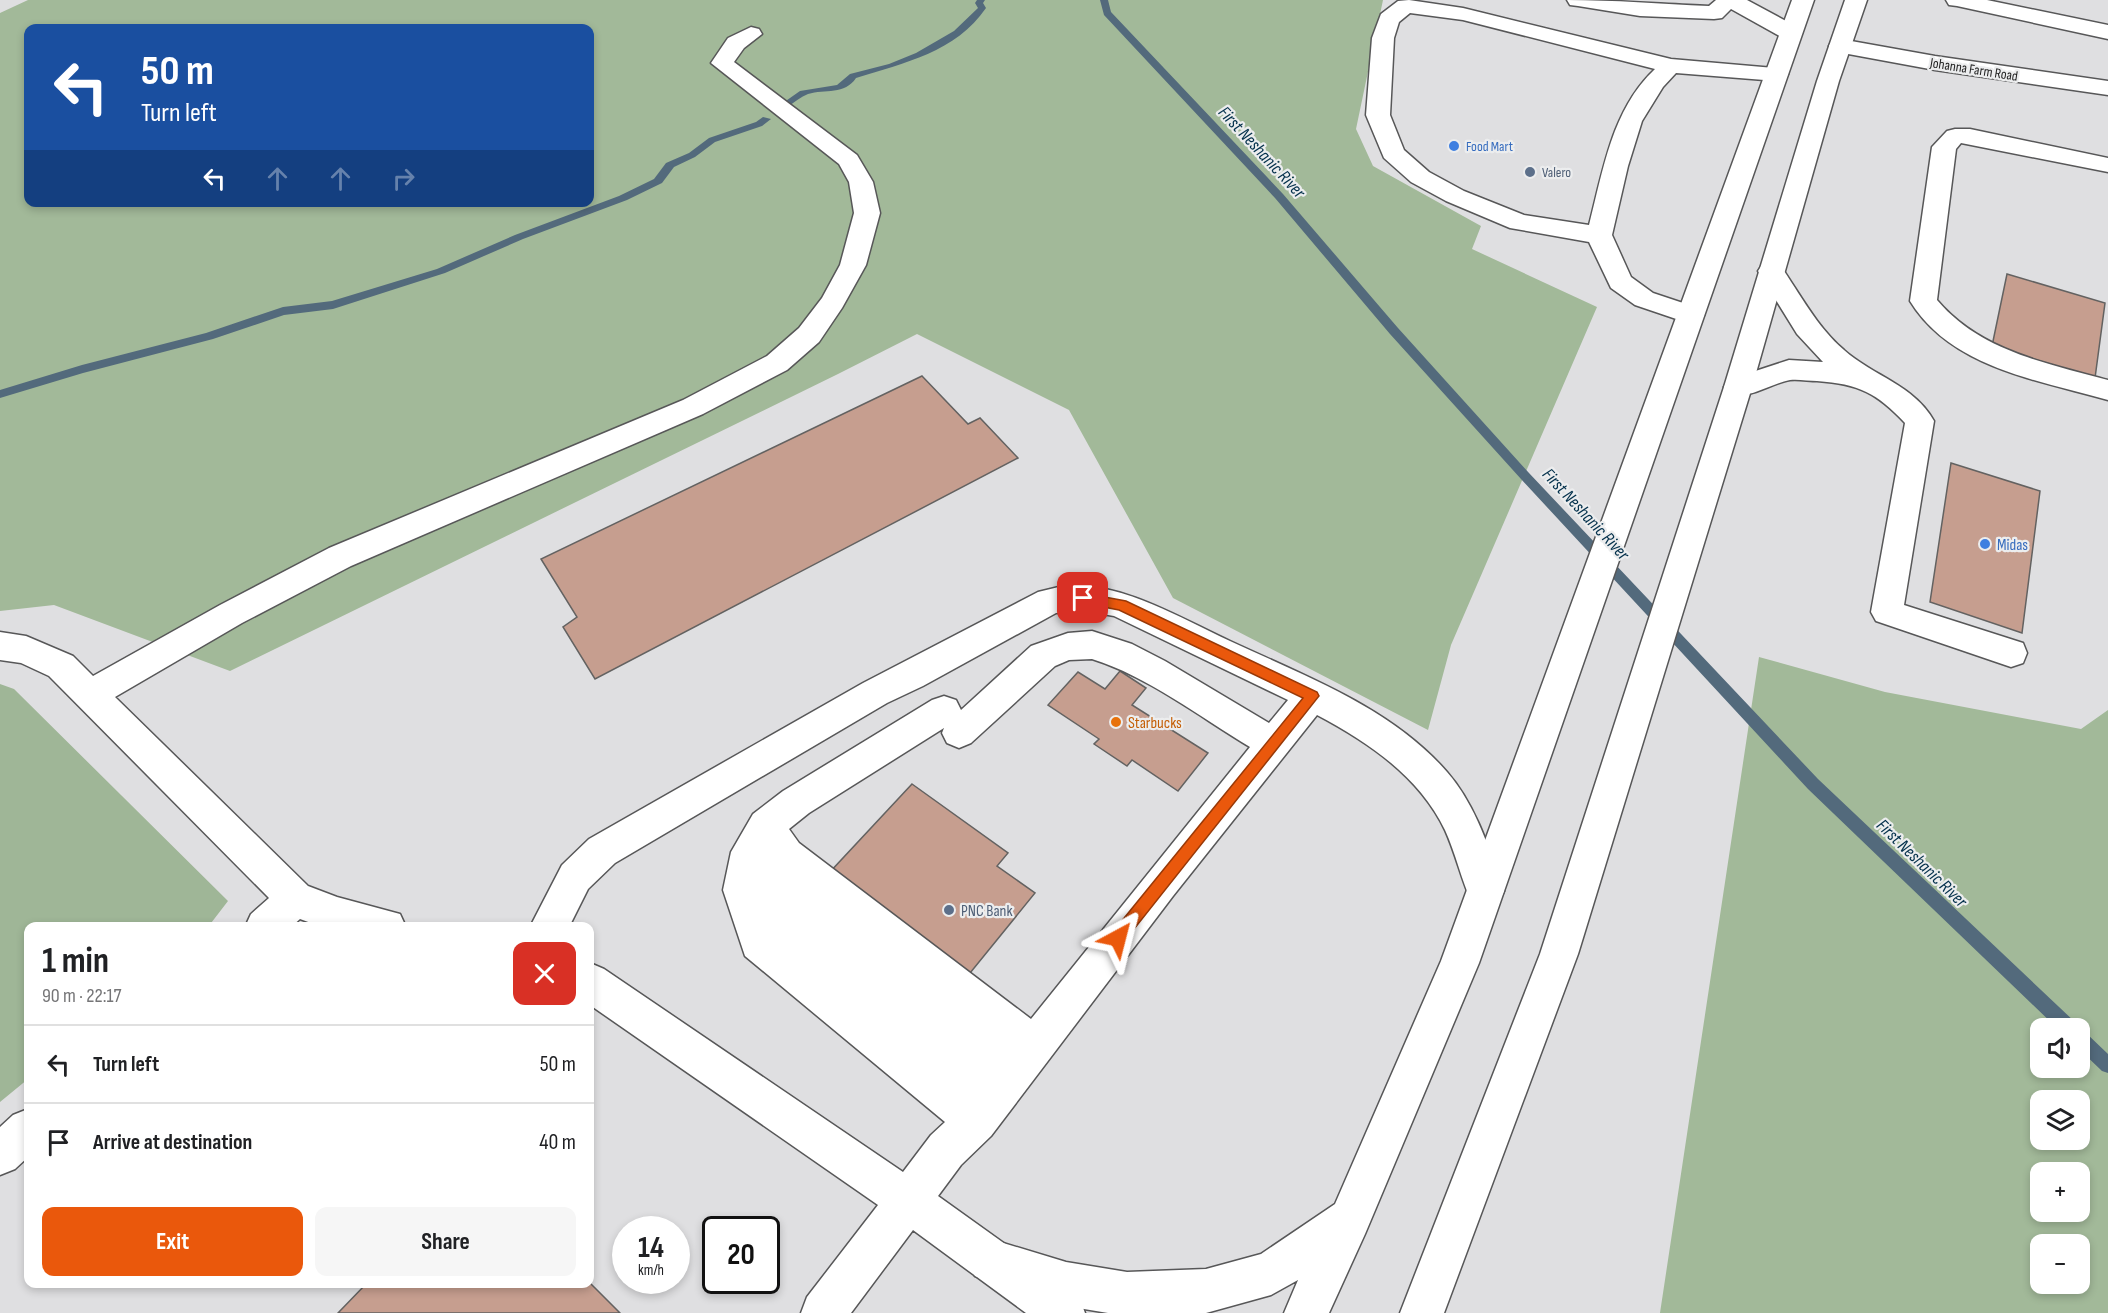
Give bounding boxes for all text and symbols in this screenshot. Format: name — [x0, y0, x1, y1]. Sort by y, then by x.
text: 50 m — [141, 46, 214, 97]
icon: left — [42, 48, 120, 126]
street label: Johanna Farm Road — [1928, 54, 2019, 85]
text: Turn left — [141, 97, 217, 129]
water label: First Neshanic River — [1214, 102, 1310, 203]
place label: Food Mart — [1466, 138, 1513, 155]
marker: Food Mart — [1447, 139, 1461, 153]
icon: left — [198, 162, 231, 195]
icon: ahead — [261, 162, 294, 195]
icon: ahead — [324, 162, 357, 195]
icon: right — [387, 162, 420, 195]
place label: Valero — [1542, 164, 1571, 181]
marker: Valero — [1523, 165, 1537, 179]
water label: First Neshanic River — [1538, 464, 1634, 565]
place label: Midas — [1997, 536, 2028, 555]
marker: Midas — [1978, 537, 1992, 551]
pin — [1057, 572, 1108, 623]
icon: arrive — [1066, 581, 1099, 614]
place label: Starbucks — [1128, 714, 1182, 733]
marker: Starbucks — [1109, 715, 1123, 729]
water label: First Neshanic River — [1872, 815, 1972, 912]
place label: PNC Bank — [961, 902, 1013, 921]
marker: PNC Bank — [942, 903, 956, 917]
position arrow — [1086, 906, 1150, 970]
text: 1 min — [42, 940, 109, 983]
button: close — [513, 942, 576, 1005]
text: 90 m · 22:17 — [42, 984, 121, 1008]
map controls — [2030, 1018, 2090, 1294]
button: sound — [2030, 1018, 2090, 1078]
icon: left — [42, 1048, 75, 1081]
text: Turn left — [93, 1051, 159, 1078]
text: 50 m — [540, 1051, 576, 1078]
button: layers — [2030, 1090, 2090, 1150]
icon: arrive — [42, 1126, 75, 1159]
text: Arrive at destination — [93, 1129, 252, 1156]
text: 40 m — [539, 1129, 576, 1156]
button: + — [2030, 1162, 2090, 1222]
button: Exit — [42, 1207, 303, 1276]
button: Share — [315, 1207, 576, 1276]
speed limit sign: 20 — [702, 1216, 780, 1294]
text: 14 — [638, 1230, 664, 1266]
button: − — [2030, 1234, 2090, 1294]
text: km/h — [638, 1261, 664, 1280]

